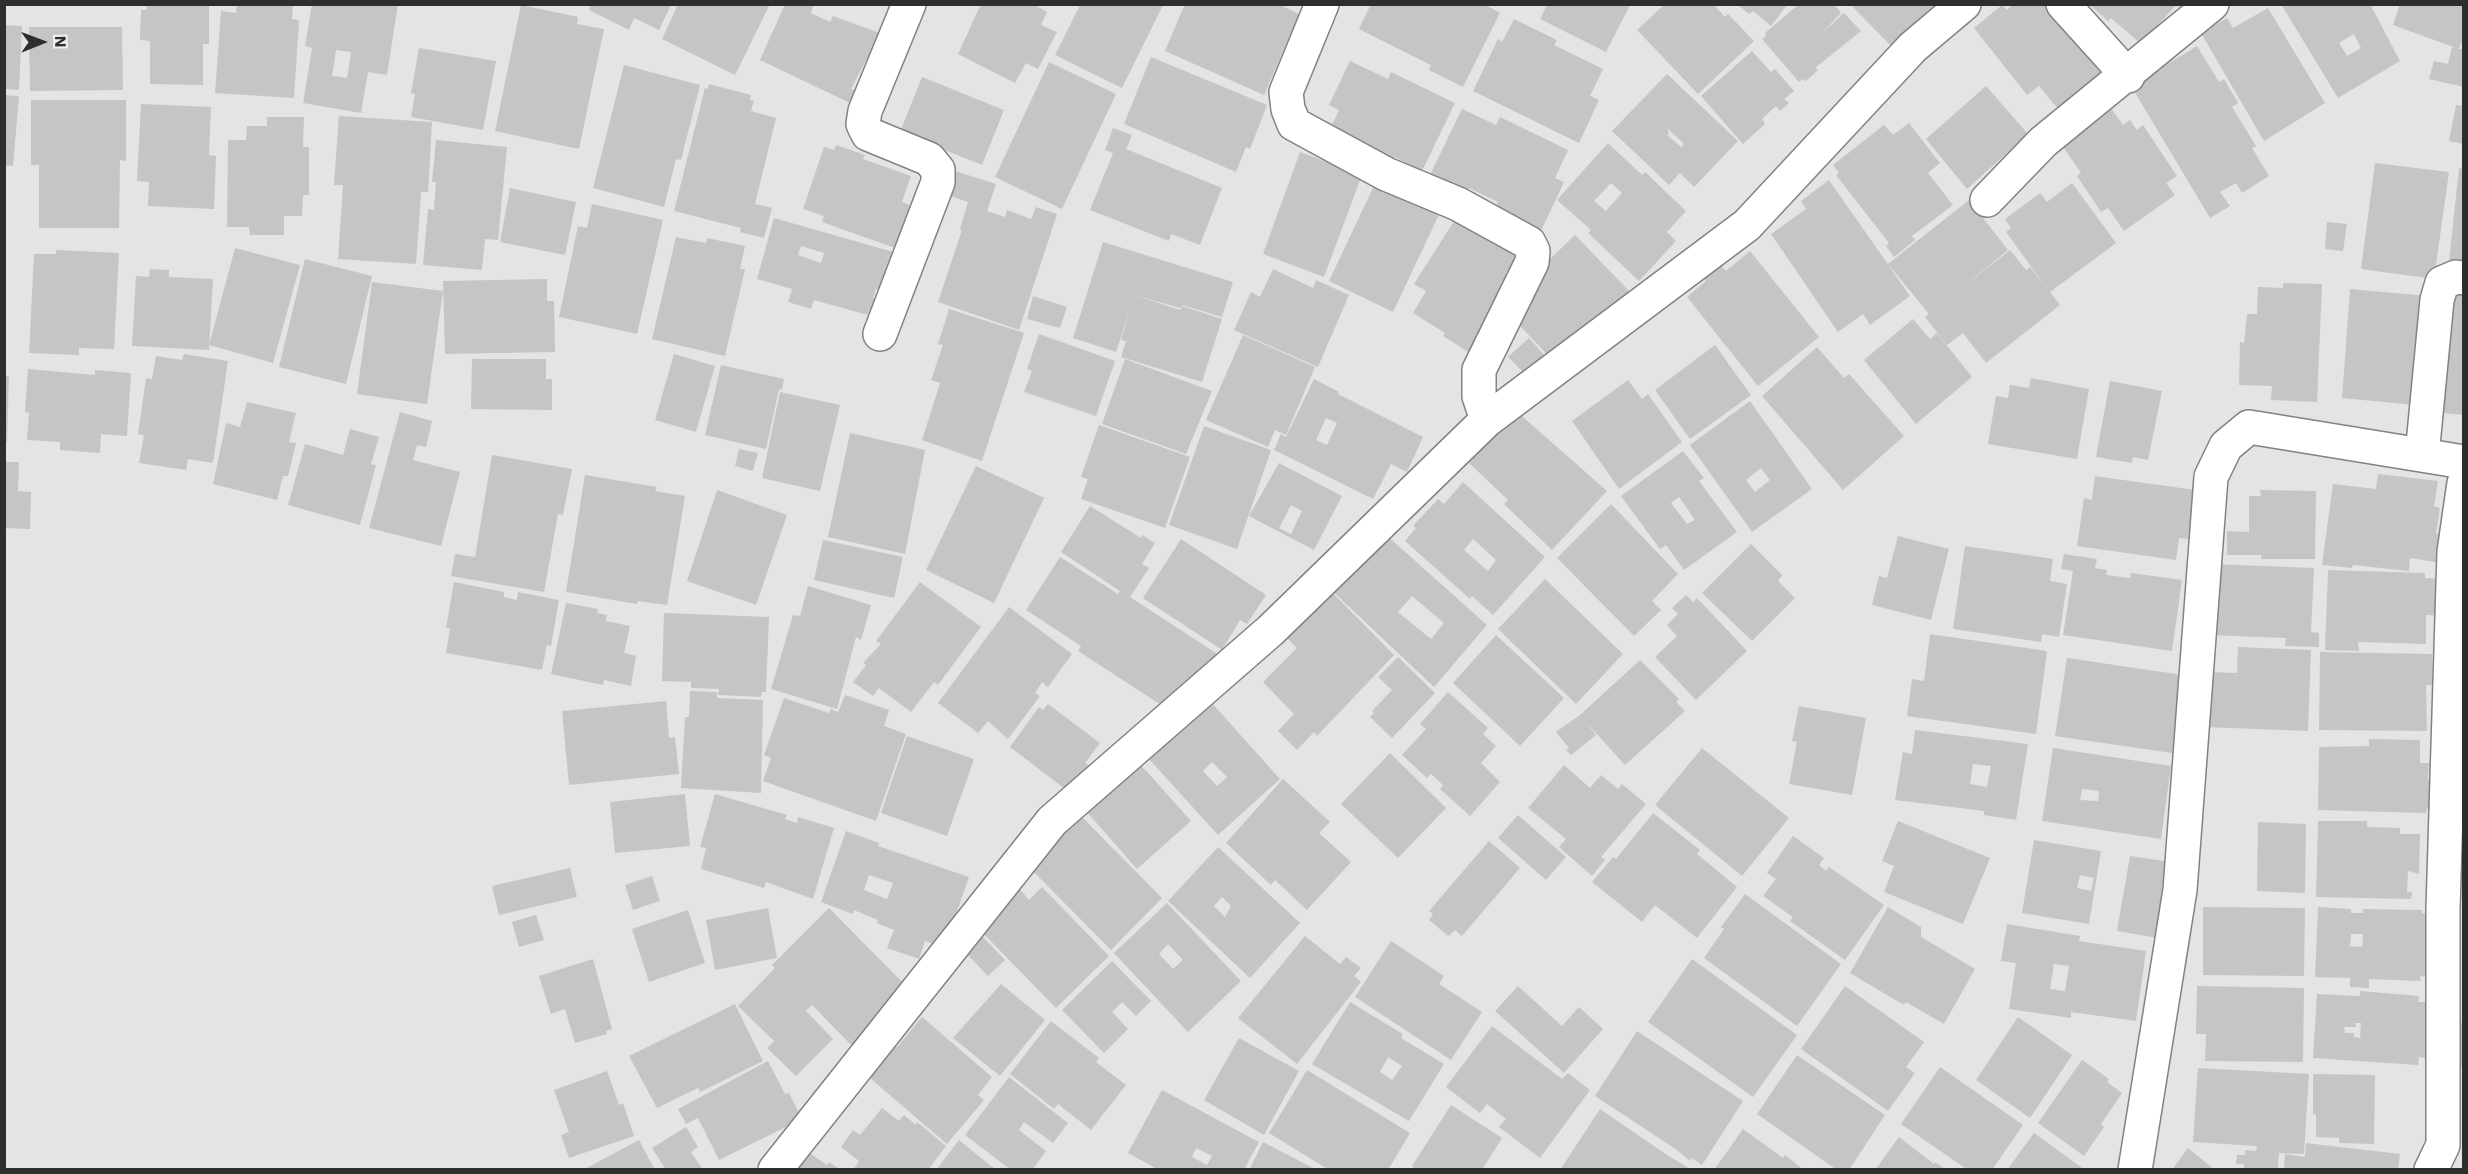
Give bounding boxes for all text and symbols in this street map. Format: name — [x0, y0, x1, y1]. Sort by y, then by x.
north arrow — [12, 12, 72, 72]
text: N — [51, 36, 70, 48]

